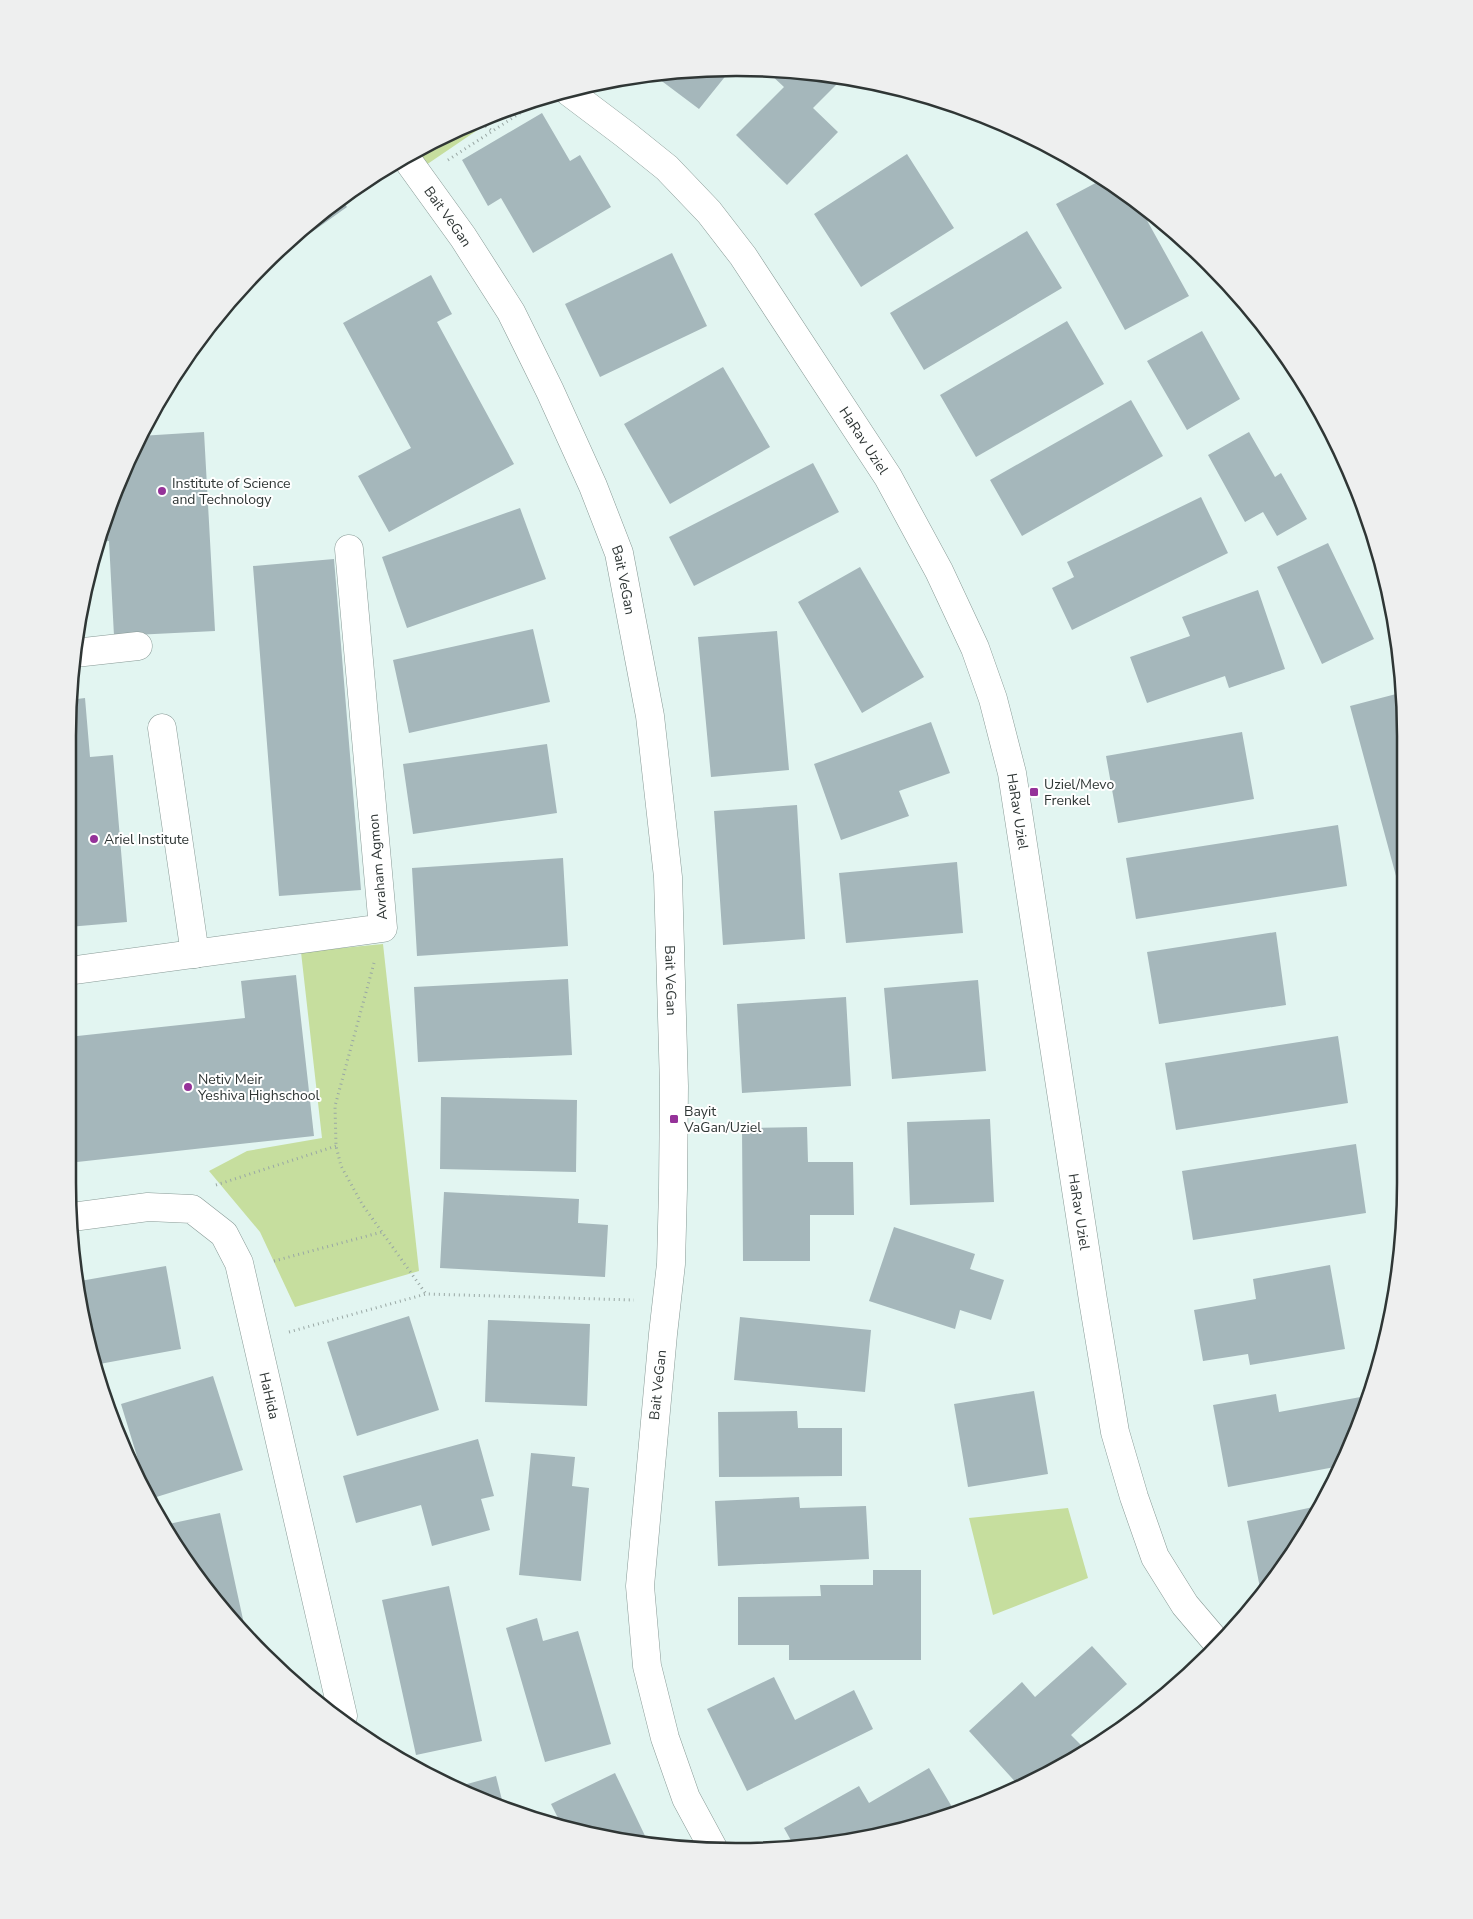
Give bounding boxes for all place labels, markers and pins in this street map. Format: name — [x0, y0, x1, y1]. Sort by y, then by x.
place label: Institute of Science and Technology — [172, 474, 290, 509]
marker: Institute of Science and Technology — [156, 485, 168, 497]
place label: Uziel/Mevo Frenkel — [1044, 775, 1114, 810]
marker: Uziel/Mevo Frenkel — [1028, 786, 1040, 798]
place label: Ariel Institute — [104, 830, 189, 849]
marker: Ariel Institute — [88, 833, 100, 845]
place label: Netiv Meir Yeshiva Highschool — [197, 1070, 321, 1105]
marker: Netiv Meir Yeshiva Highschool — [182, 1081, 194, 1093]
place label: Bayit VaGan/Uziel — [683, 1102, 762, 1137]
marker: Bayit VaGan/Uziel — [668, 1113, 680, 1125]

